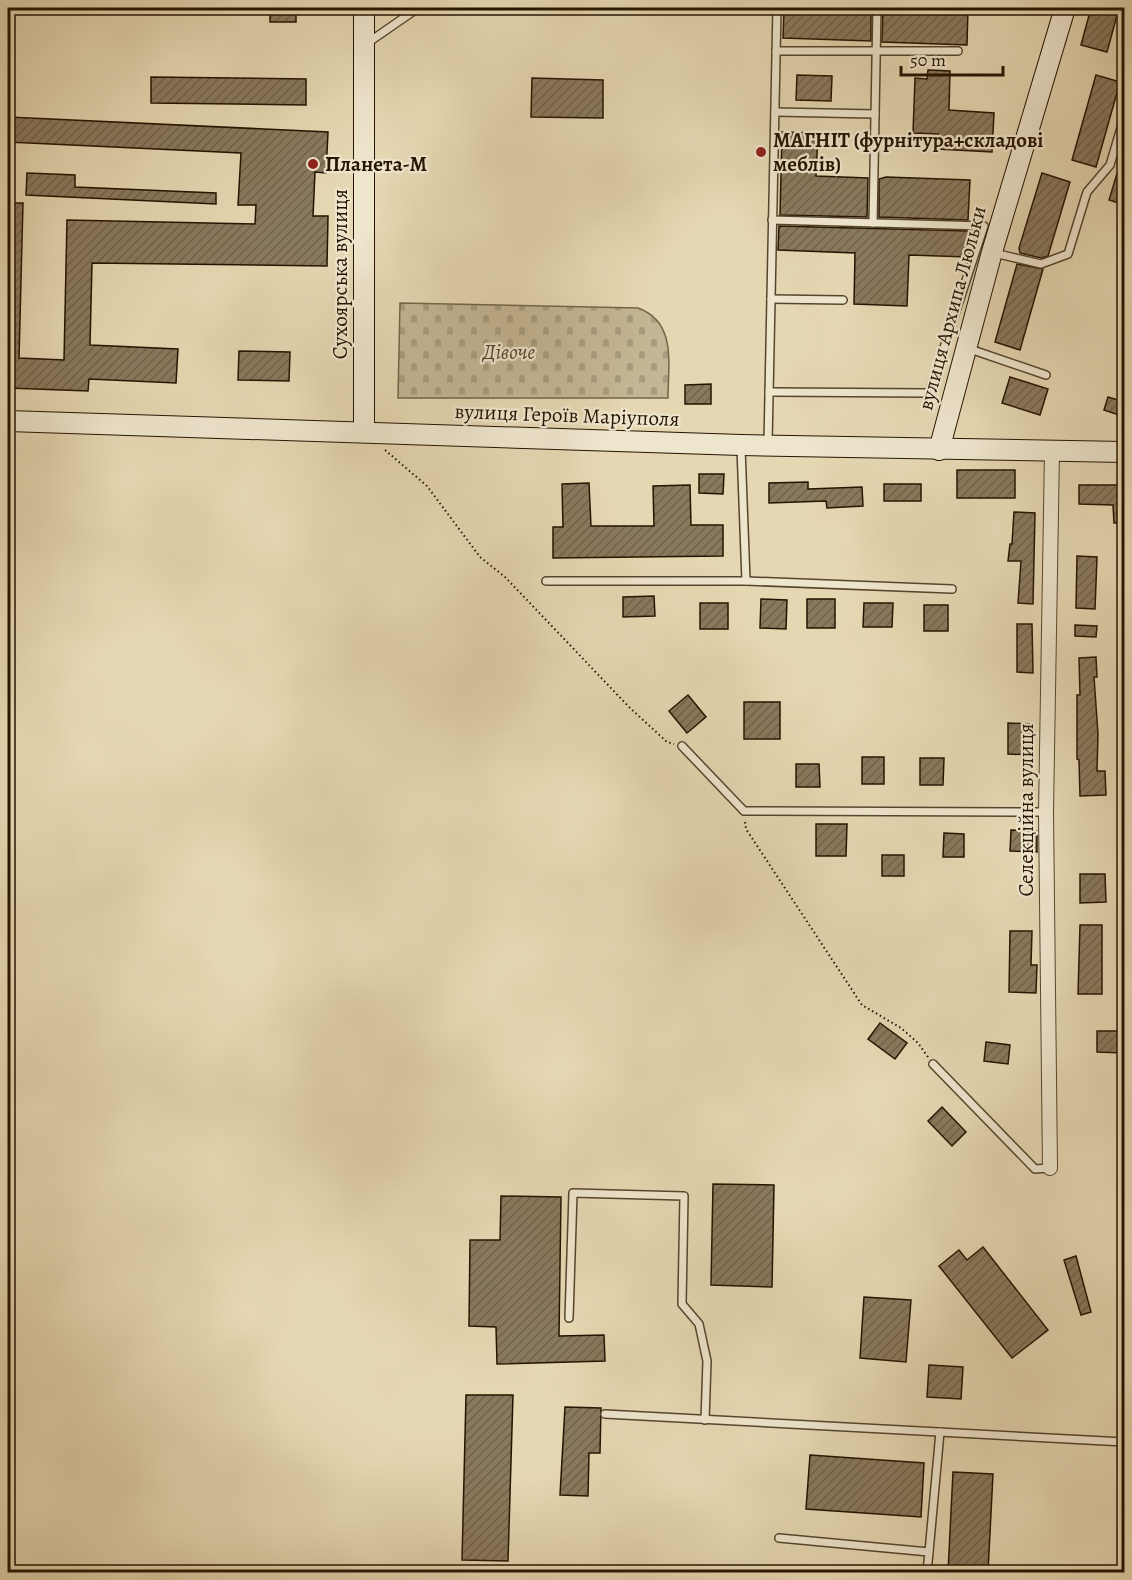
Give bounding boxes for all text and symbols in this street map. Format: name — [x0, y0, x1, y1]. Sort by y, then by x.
scale bar — [901, 39, 1003, 77]
text: 50 m — [910, 48, 946, 72]
place label: МАГНІТ (фурнітура+складові меблів) — [773, 126, 1043, 178]
marker: МАГНІТ (фурнітура+складові меблів) — [754, 145, 768, 159]
place label: Планета-М — [325, 150, 427, 178]
marker: Планета-М — [306, 157, 320, 171]
street label: Сухоярська вулиця — [326, 189, 354, 359]
street label: вулиця Архипа Люльки — [911, 203, 993, 413]
park label: Дівоче — [481, 338, 535, 366]
street label: вулиця Героїв Маріуполя — [454, 397, 680, 433]
street label: Селекційна вулиця — [1012, 723, 1040, 897]

